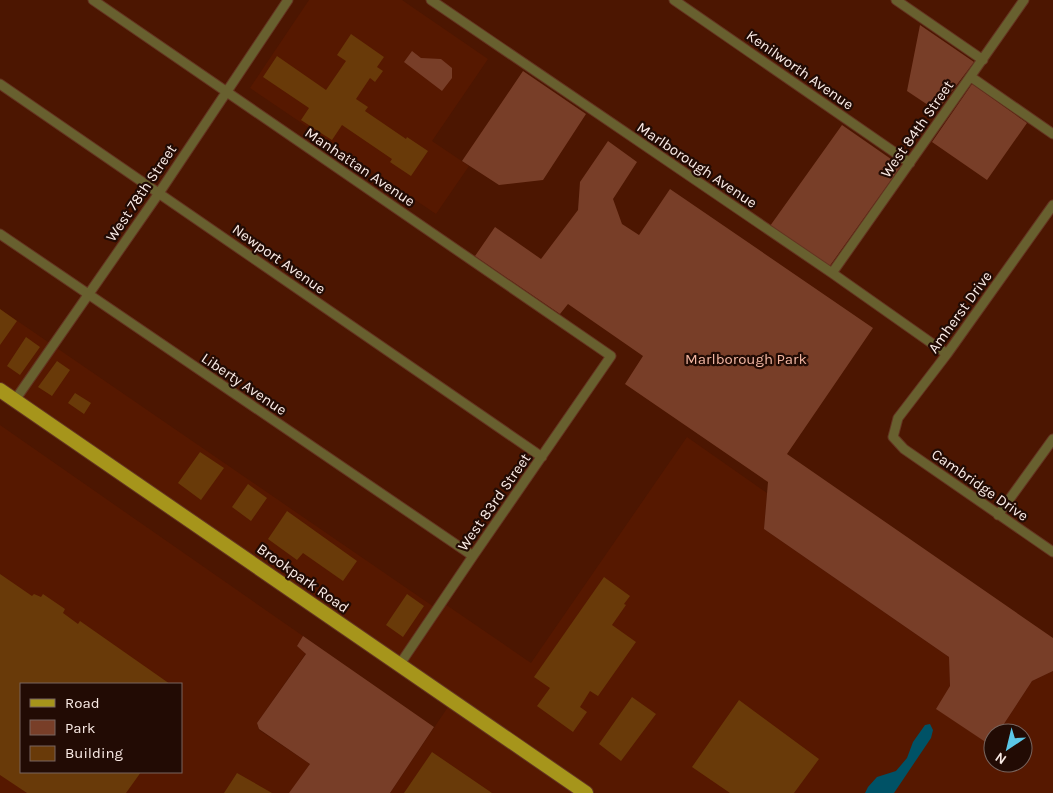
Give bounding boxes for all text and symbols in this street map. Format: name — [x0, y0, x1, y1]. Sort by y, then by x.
street label: Kenilworth Avenue — [743, 26, 857, 114]
street label: West 84th Street — [877, 77, 957, 181]
street label: Marlborough Avenue — [634, 118, 760, 212]
street label: Manhattan Avenue — [302, 124, 418, 210]
street label: West 78th Street — [102, 141, 180, 245]
street label: Newport Avenue — [229, 220, 329, 298]
street label: Amherst Drive — [924, 267, 996, 357]
street label: Liberty Avenue — [198, 349, 290, 419]
park label: Marlborough Park — [685, 350, 807, 368]
street label: Cambridge Drive — [928, 445, 1032, 525]
street label: West 83rd Street — [454, 450, 535, 554]
street label: Brookpark Road — [253, 539, 353, 617]
legend — [20, 683, 182, 773]
text: Road — [65, 694, 100, 712]
text: Park — [65, 719, 95, 737]
north arrow — [983, 723, 1033, 773]
text: Building — [65, 744, 123, 762]
text: N — [992, 748, 1010, 768]

